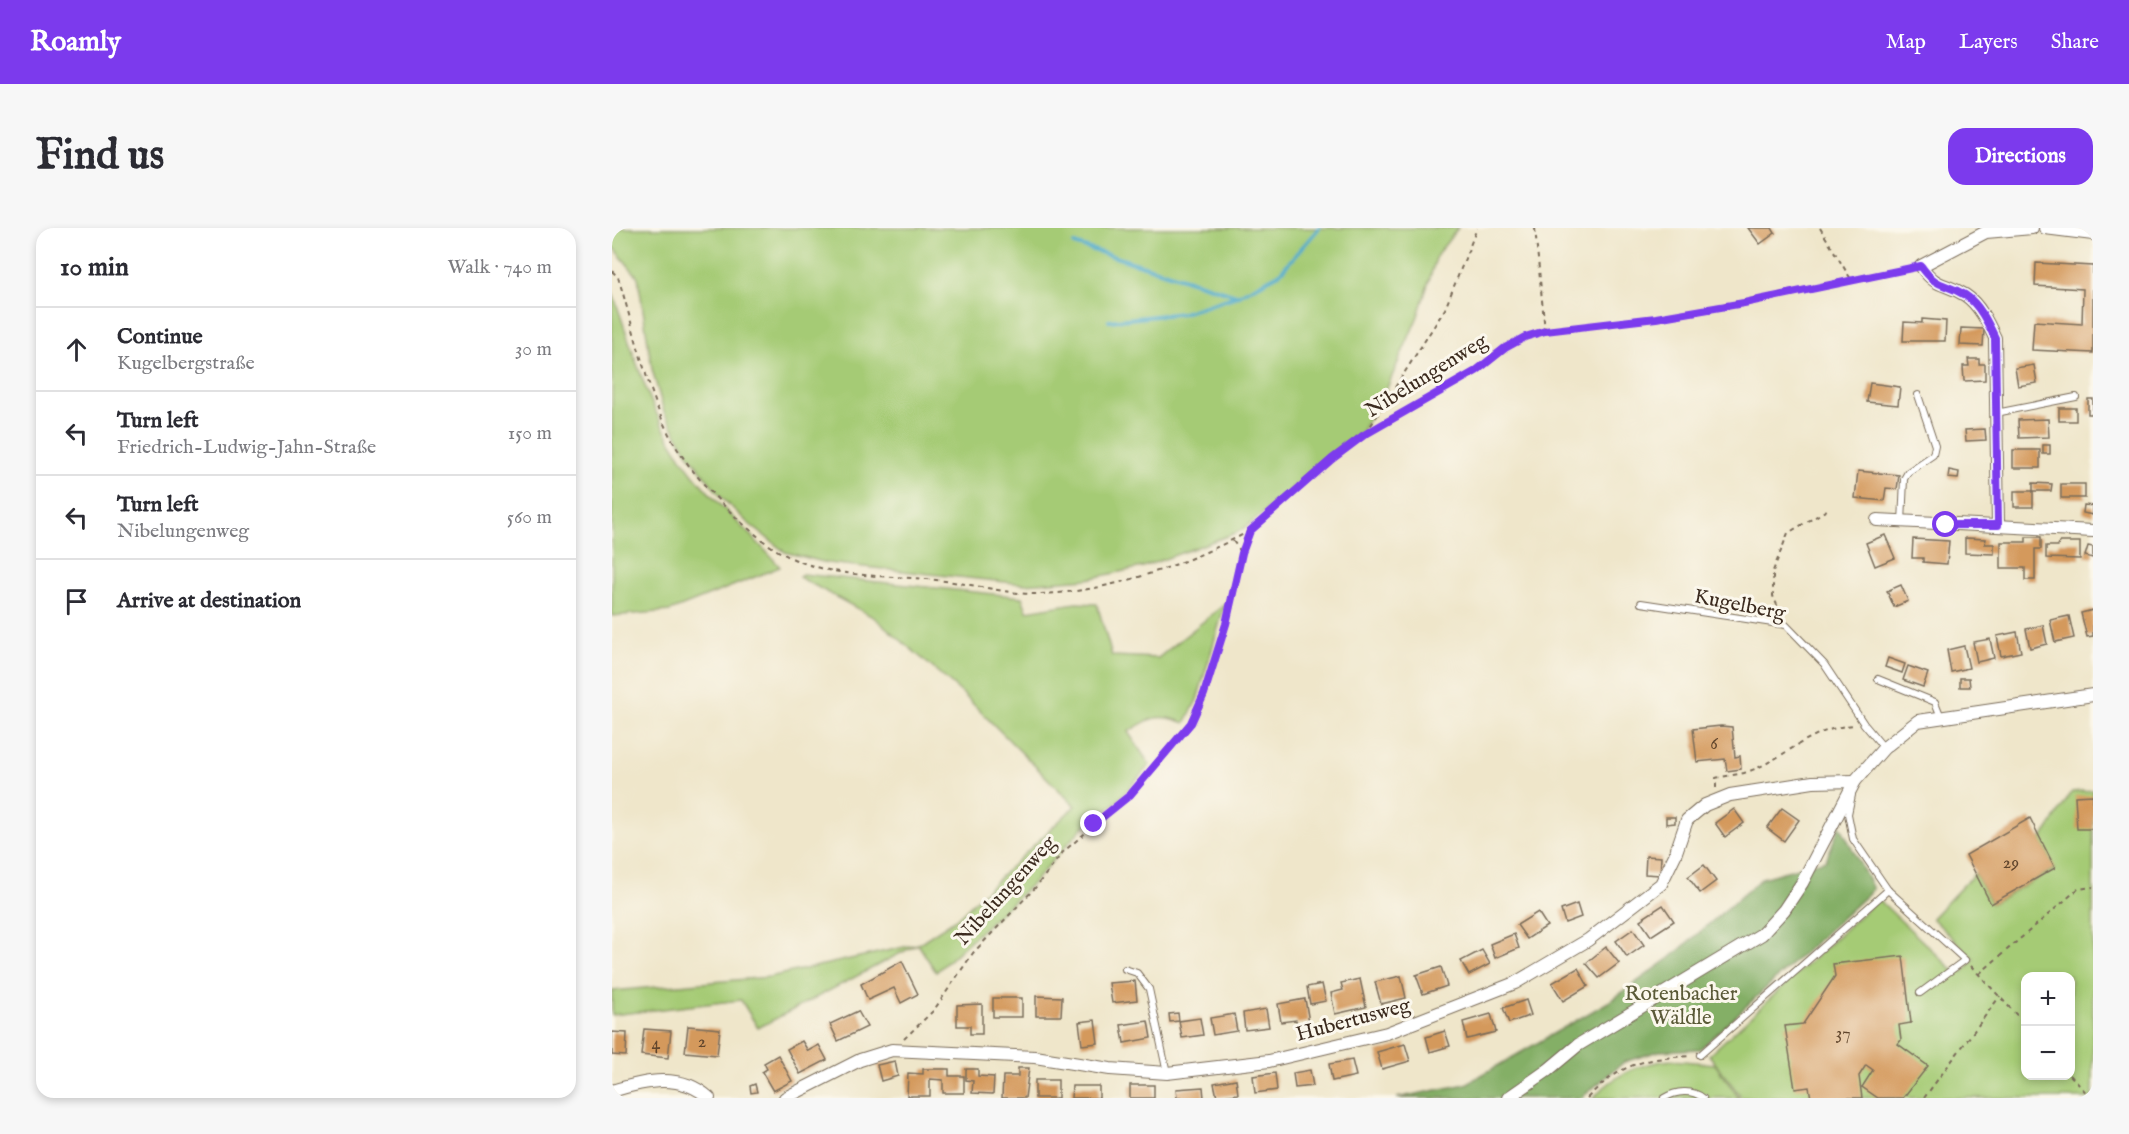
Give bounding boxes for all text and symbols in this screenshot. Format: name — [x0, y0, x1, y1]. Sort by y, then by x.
text: Roamly — [30, 25, 121, 60]
text: Map — [1886, 29, 1926, 56]
text: Layers — [1959, 29, 2018, 56]
text: Share — [2051, 29, 2099, 56]
button: Directions — [1948, 128, 2093, 185]
text: Find us — [36, 130, 164, 183]
text: 10 min — [60, 251, 129, 284]
text: Walk · 740 m — [447, 255, 552, 280]
text: Continue — [117, 323, 203, 351]
street label: Nibelungenweg — [1361, 328, 1493, 425]
icon: ahead — [60, 333, 93, 366]
text: 30 m — [515, 337, 552, 362]
text: Kugelbergstraße — [117, 351, 255, 376]
text: Turn left — [117, 407, 199, 435]
icon: left — [60, 417, 93, 450]
text: 150 m — [508, 421, 552, 446]
text: Friedrich-Ludwig-Jahn-Straße — [117, 435, 376, 460]
text: Turn left — [117, 491, 199, 519]
icon: left — [60, 501, 93, 534]
text: 560 m — [507, 505, 552, 530]
route start — [1932, 511, 1958, 537]
text: Nibelungenweg — [117, 519, 249, 544]
street label: Kugelberg — [1692, 583, 1788, 628]
icon: arrive — [60, 585, 93, 618]
text: Arrive at destination — [117, 587, 301, 615]
house number: 6 — [1710, 733, 1718, 756]
route end — [1080, 810, 1106, 836]
street label: Nibelungenweg — [950, 830, 1063, 952]
house number: 29 — [2003, 852, 2019, 875]
map controls — [2021, 972, 2075, 1080]
button: + — [2021, 972, 2075, 1026]
park label: Rotenbacher Wäldle — [1625, 981, 1738, 1032]
street label: Hubertusweg — [1293, 992, 1414, 1049]
house number: 37 — [1835, 1023, 1851, 1046]
button: − — [2021, 1026, 2075, 1080]
house number: 2 — [698, 1031, 706, 1054]
house number: 4 — [652, 1033, 661, 1056]

